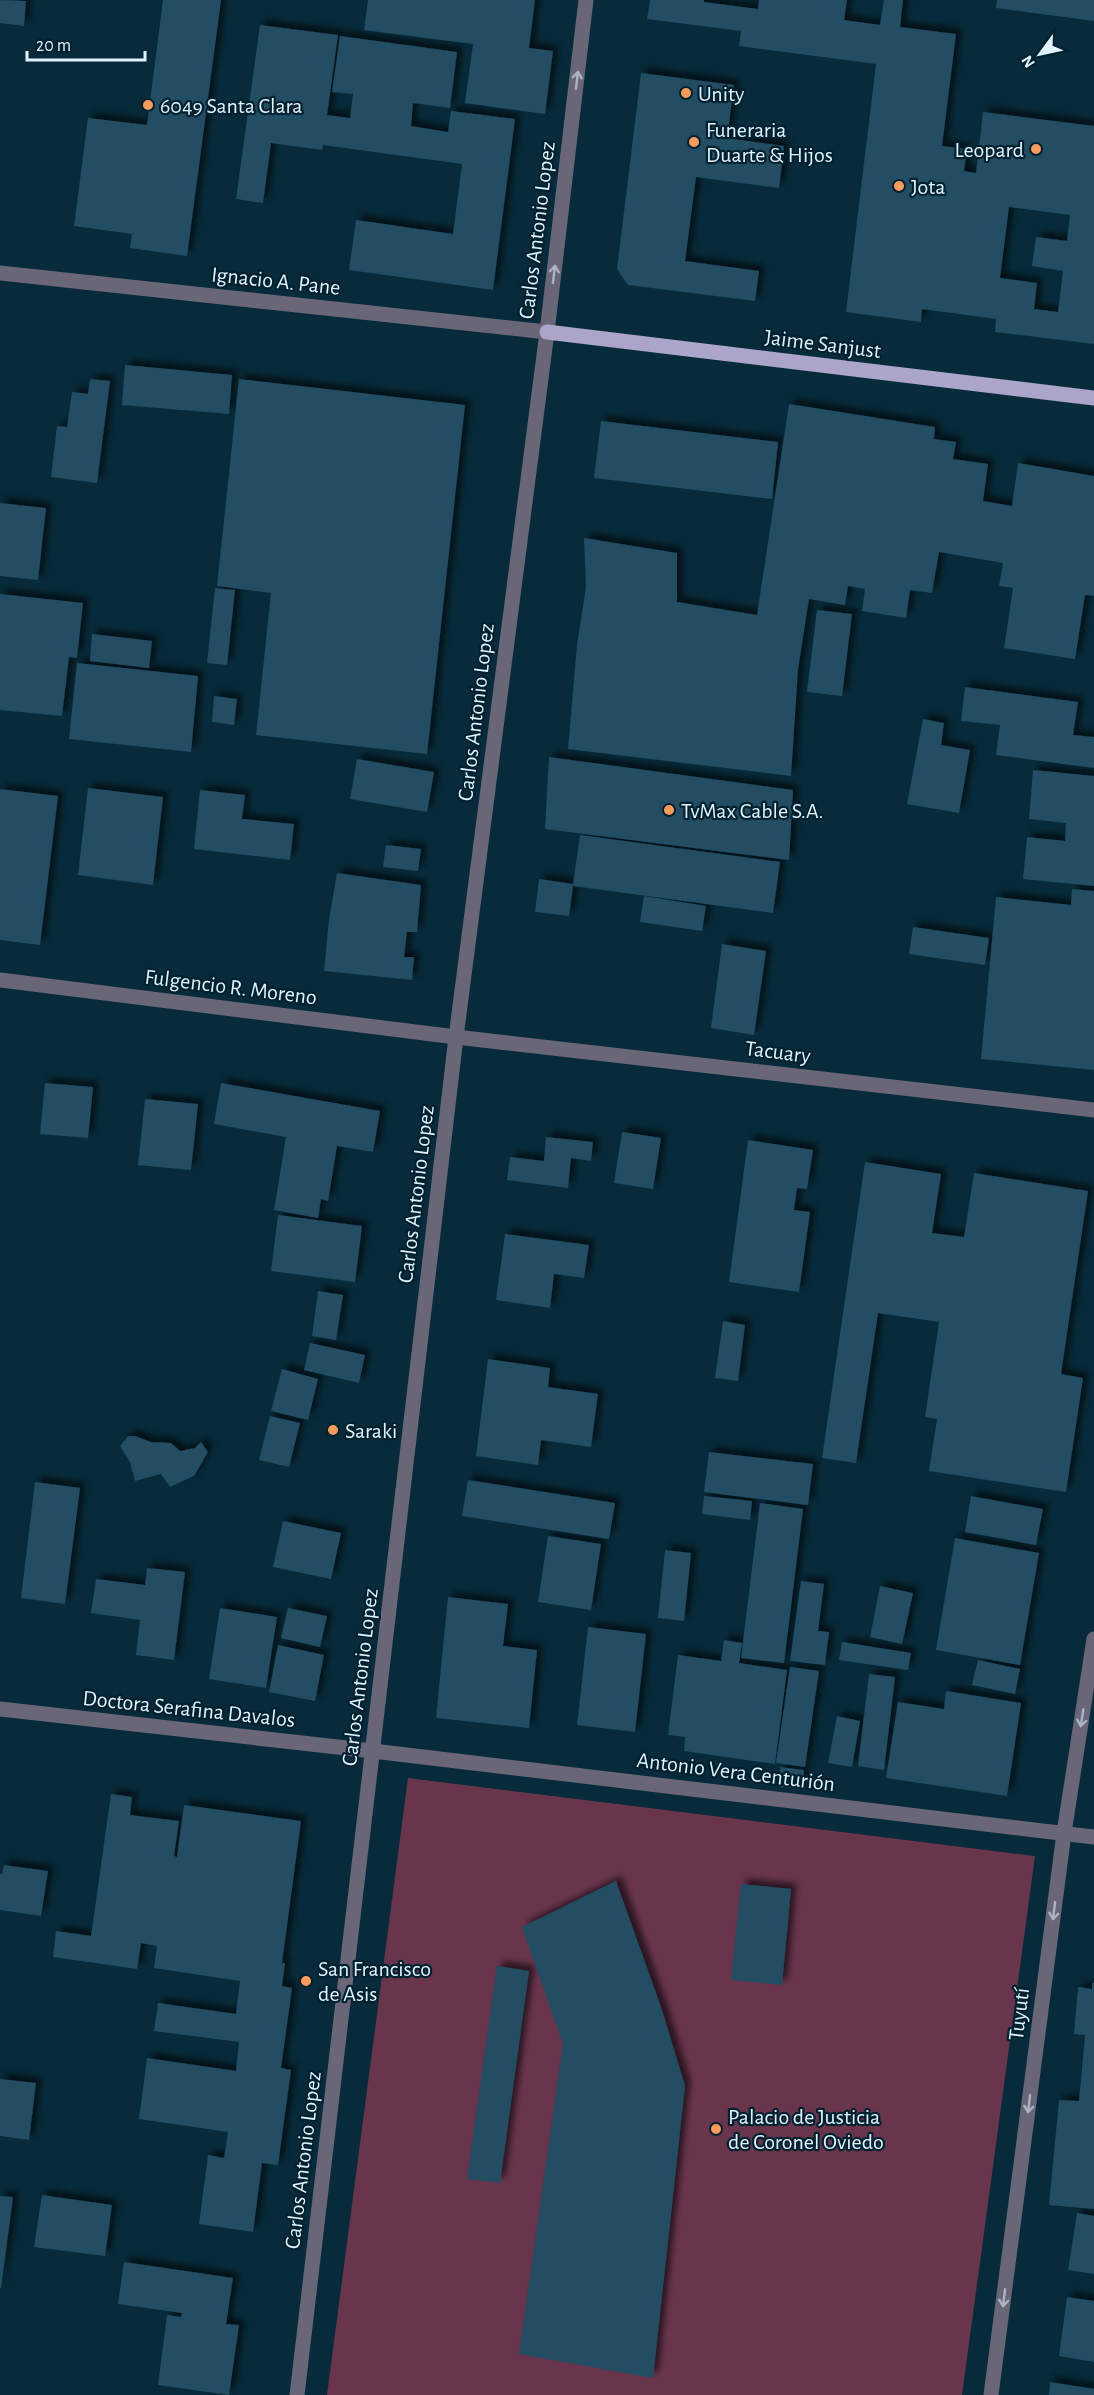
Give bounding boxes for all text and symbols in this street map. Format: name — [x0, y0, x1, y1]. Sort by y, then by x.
scale bar — [27, 24, 146, 62]
north arrow — [1010, 24, 1070, 84]
text: 20 m — [36, 37, 71, 55]
text: N — [1019, 53, 1038, 71]
one-way arrow — [571, 71, 582, 91]
place label: Unity — [698, 83, 745, 105]
marker: Unity — [679, 86, 693, 100]
place label: 6049 Santa Clara — [160, 95, 302, 117]
marker: 6049 Santa Clara — [141, 98, 155, 112]
place label: Funeraria Duarte & Hijos — [706, 119, 833, 166]
marker: Funeraria Duarte & Hijos — [687, 135, 701, 149]
place label: Leopard — [955, 139, 1024, 161]
street label: Carlos Antonio Lopez — [515, 140, 559, 320]
marker: Leopard — [1029, 142, 1043, 156]
place label: Jota — [911, 176, 945, 198]
marker: Jota — [892, 179, 906, 193]
street label: Ignacio A. Pane — [210, 263, 341, 299]
one-way arrow — [548, 265, 559, 284]
street label: Jaime Sanjust — [764, 326, 882, 362]
street label: Carlos Antonio Lopez — [454, 622, 498, 802]
place label: TvMax Cable S.A. — [681, 800, 824, 822]
marker: TvMax Cable S.A. — [662, 803, 676, 817]
street label: Fulgencio R. Moreno — [144, 966, 318, 1008]
street label: Tacuary — [744, 1037, 813, 1067]
street label: Carlos Antonio Lopez — [394, 1104, 438, 1284]
place label: Saraki — [345, 1420, 397, 1442]
marker: Saraki — [326, 1423, 340, 1437]
street label: Carlos Antonio Lopez — [338, 1587, 382, 1767]
street label: Doctora Serafina Davalos — [82, 1687, 296, 1731]
one-way arrow — [1076, 1708, 1087, 1727]
street label: Antonio Vera Centurión — [636, 1749, 836, 1795]
one-way arrow — [1048, 1901, 1059, 1920]
place label: San Francisco de Asis — [318, 1958, 431, 2005]
marker: San Francisco de Asis — [299, 1974, 313, 1988]
street label: Tuyutí — [1005, 1986, 1033, 2042]
street label: Carlos Antonio Lopez — [281, 2070, 325, 2250]
one-way arrow — [1023, 2094, 1034, 2114]
place label: Palacio de Justicia de Coronel Oviedo — [728, 2106, 884, 2153]
marker: Palacio de Justicia de Coronel Oviedo — [709, 2122, 723, 2136]
one-way arrow — [998, 2287, 1009, 2307]

